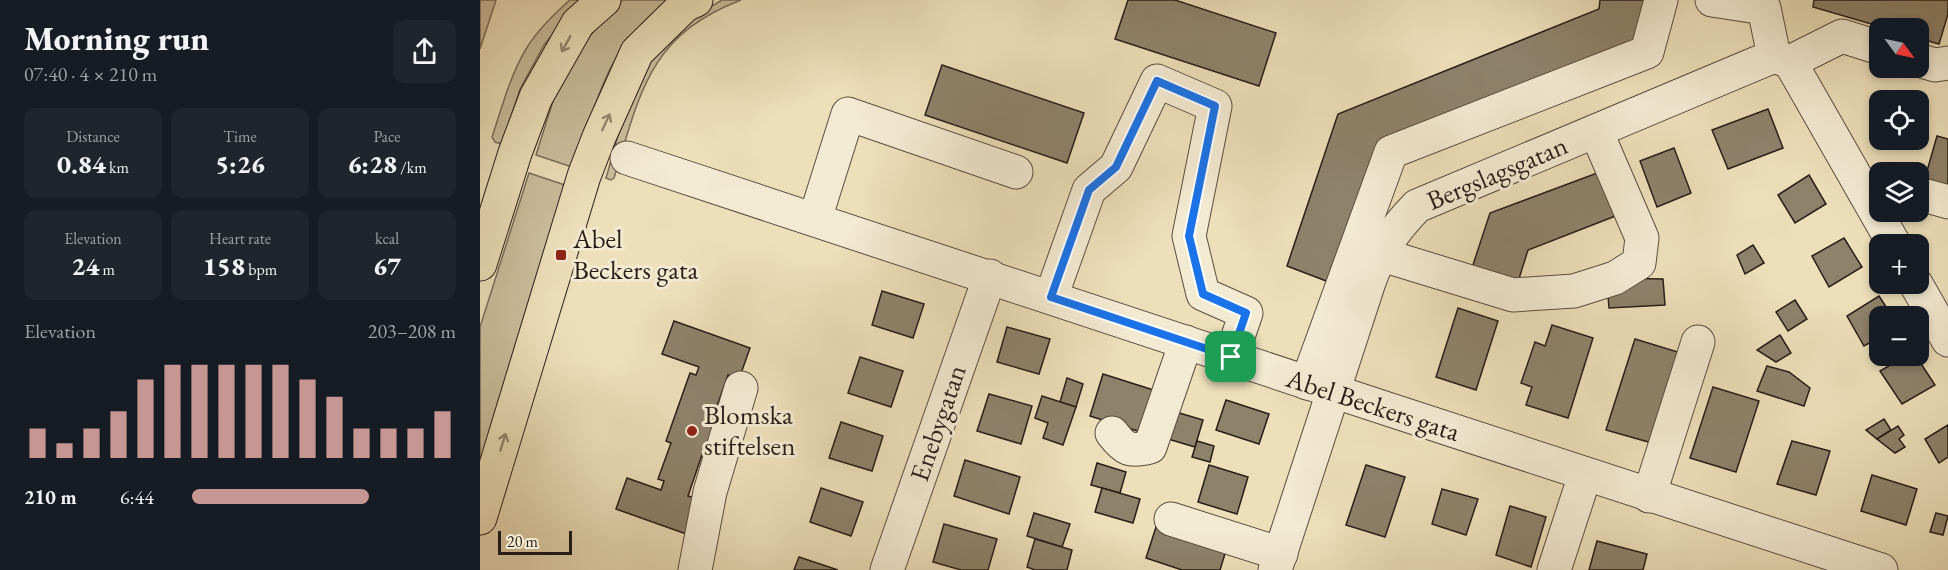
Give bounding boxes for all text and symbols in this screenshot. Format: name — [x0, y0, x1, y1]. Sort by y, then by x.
text: Morning run — [24, 17, 209, 60]
north arrow — [1869, 18, 1929, 78]
map controls — [1869, 18, 1929, 366]
button: share — [393, 20, 456, 83]
one-way arrow — [560, 35, 572, 52]
text: 07:40 · 4 × 210 m — [24, 61, 157, 87]
button: locate — [1869, 90, 1929, 150]
one-way arrow — [600, 114, 612, 132]
text: Distance — [66, 126, 120, 147]
text: Time — [223, 126, 257, 147]
text: Pace — [374, 126, 400, 147]
street label: Bergslagsgatan — [1421, 127, 1573, 218]
text: 0.84 — [57, 147, 106, 181]
text: 5:26 — [215, 147, 265, 181]
text: 6:28 — [347, 147, 397, 181]
text: km — [106, 157, 129, 178]
text: /km — [397, 157, 427, 178]
button: layers — [1869, 162, 1929, 222]
place label: Abel Beckers gata — [572, 221, 698, 287]
text: Elevation — [64, 228, 122, 249]
text: Heart rate — [209, 228, 271, 249]
text: kcal — [375, 228, 399, 249]
button: + — [1869, 234, 1929, 294]
marker: Abel Beckers gata — [554, 248, 568, 262]
text: 24 — [71, 249, 99, 283]
text: 158 — [203, 249, 245, 283]
text: 67 — [373, 249, 401, 283]
text: m — [99, 259, 115, 280]
text: bpm — [245, 259, 277, 280]
button: − — [1869, 306, 1929, 366]
text: Elevation — [24, 318, 96, 344]
text: 203–208 m — [368, 318, 456, 344]
pin — [1205, 331, 1256, 382]
icon: arrive — [1214, 340, 1247, 373]
street label: Enebygatan — [901, 360, 974, 486]
street label: Abel Beckers gata — [1281, 360, 1464, 449]
place label: Blomska stiftelsen — [704, 397, 795, 463]
marker: Blomska stiftelsen — [685, 424, 699, 438]
one-way arrow — [499, 433, 510, 452]
text: 210 m — [24, 484, 77, 510]
text: 6:44 — [120, 484, 154, 510]
scale bar — [498, 528, 572, 556]
text: 20 m — [507, 531, 538, 552]

